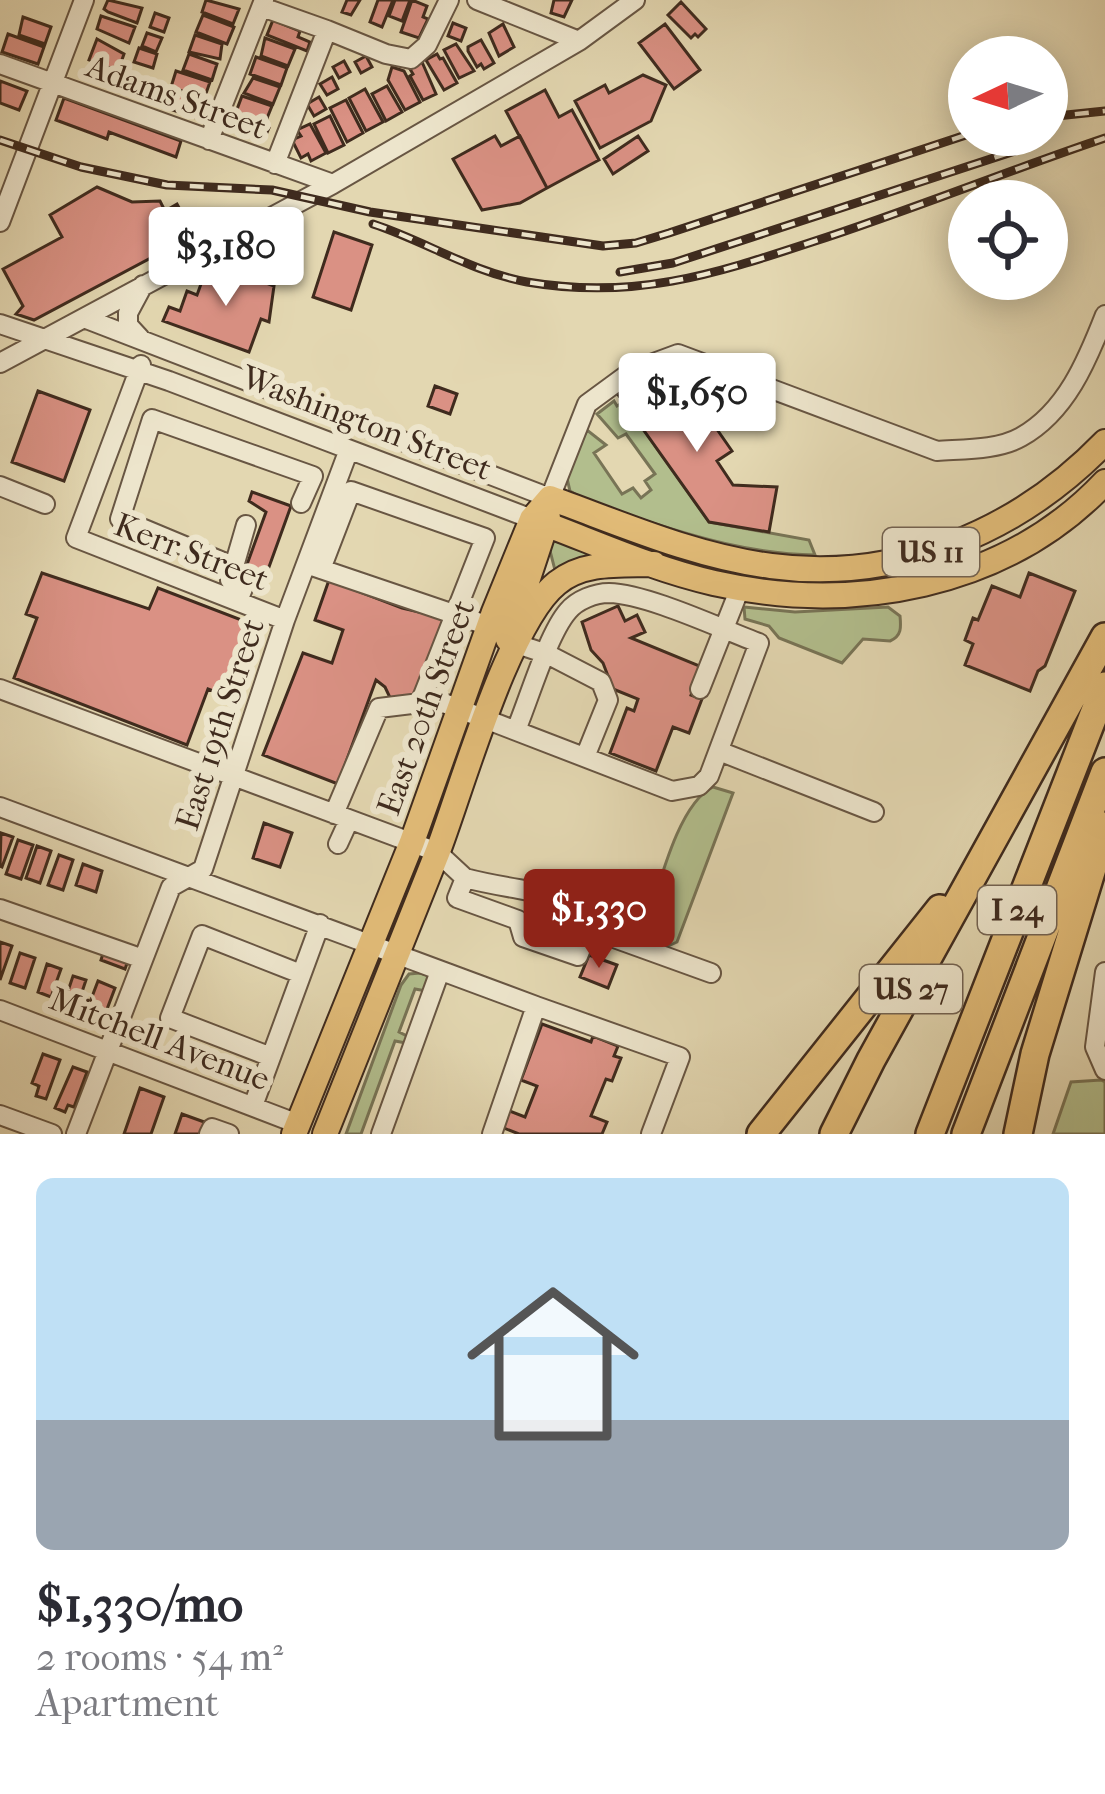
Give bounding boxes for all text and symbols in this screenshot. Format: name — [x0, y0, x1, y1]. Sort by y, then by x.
north arrow — [948, 36, 1068, 156]
map controls — [948, 36, 1068, 300]
street label: Adams Street — [79, 46, 272, 148]
button: locate — [948, 180, 1068, 300]
pin: $3,180 — [128, 207, 324, 309]
text: $3,180 — [176, 223, 276, 269]
pin: $1,650 — [599, 353, 795, 455]
street label: Washington Street — [235, 357, 497, 489]
text: $1,650 — [646, 369, 748, 415]
street label: Kerr Street — [109, 505, 274, 600]
road number: US 11 — [883, 528, 979, 576]
street label: East 20th Street — [369, 594, 483, 820]
street label: East 19th Street — [168, 614, 273, 835]
pin: $1,330 — [501, 869, 697, 971]
text: $1,330 — [551, 885, 647, 931]
road number: I 24 — [978, 886, 1056, 934]
road number: US 27 — [860, 965, 962, 1013]
street label: Mitchell Avenue — [44, 980, 275, 1099]
icon: home — [445, 1256, 661, 1472]
text: $1,330/mo — [36, 1574, 243, 1634]
text: 2 rooms · 54 m² — [36, 1634, 283, 1680]
text: Apartment — [36, 1680, 219, 1726]

